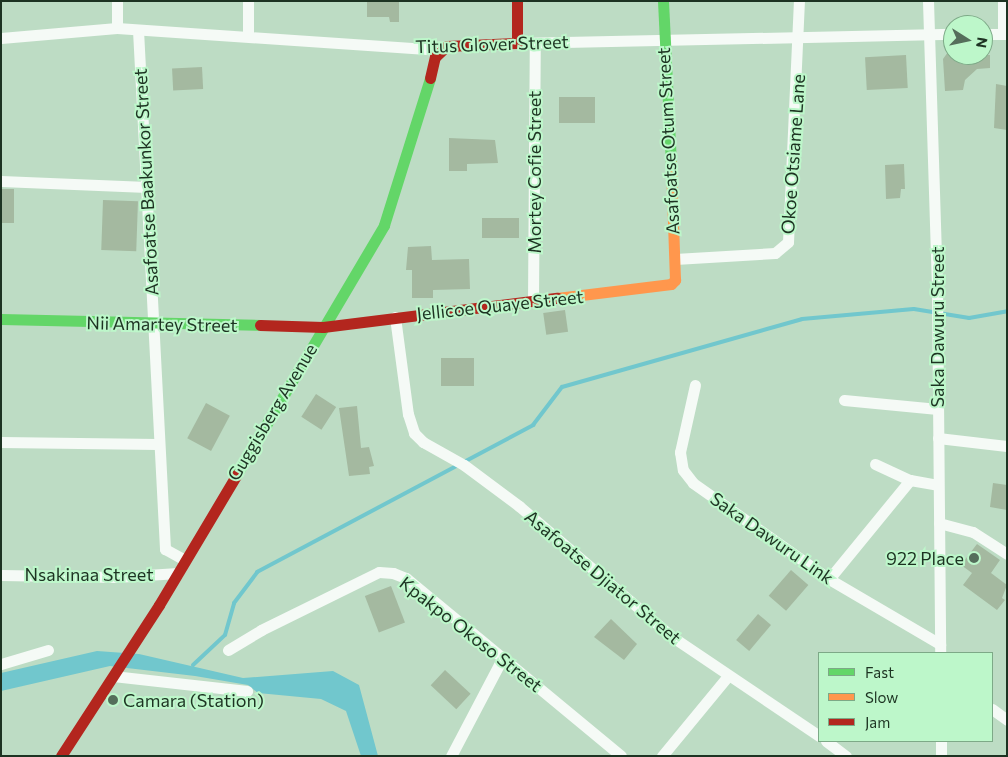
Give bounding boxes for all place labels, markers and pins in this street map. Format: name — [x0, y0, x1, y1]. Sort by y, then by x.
place label: 922 Place — [886, 547, 964, 569]
marker: 922 Place — [968, 552, 980, 564]
place label: Camara (Station) — [123, 689, 264, 711]
marker: Camara (Station) — [107, 694, 119, 706]

